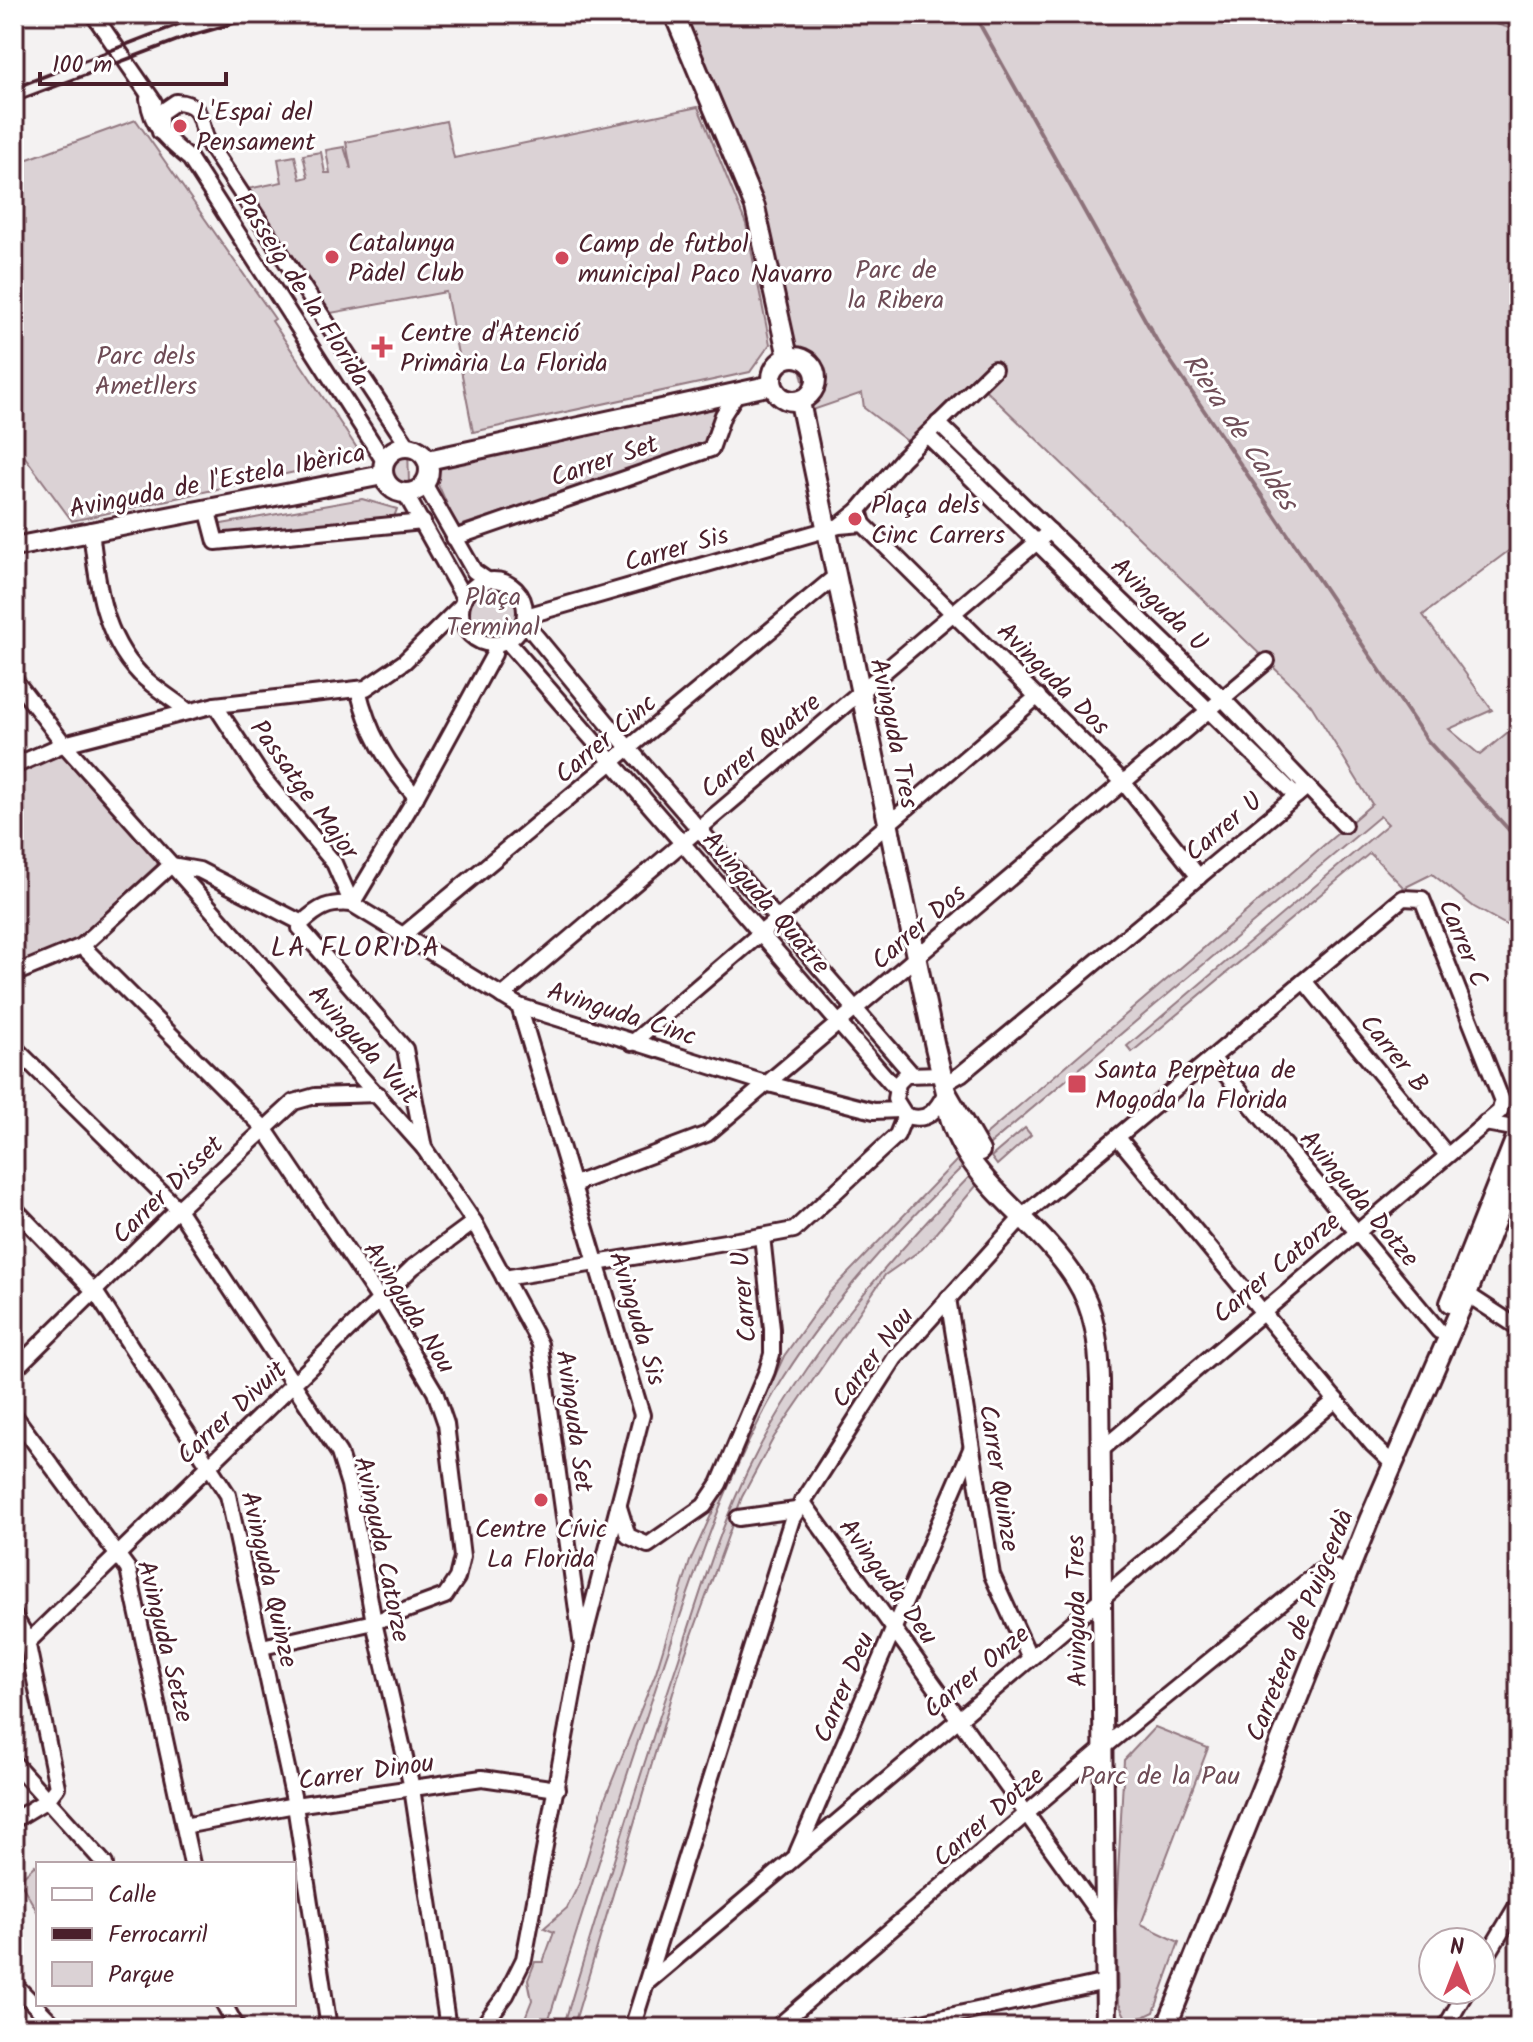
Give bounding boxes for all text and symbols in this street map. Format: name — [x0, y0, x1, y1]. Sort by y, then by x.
scale bar — [40, 36, 226, 86]
text: 100 m — [52, 46, 112, 85]
place label: L'Espai del Pensament — [196, 92, 316, 164]
marker: L'Espai del Pensament — [171, 117, 189, 135]
street label: Passeig de la Florida — [222, 184, 380, 396]
place label: Catalunya Pàdel Club — [348, 223, 464, 295]
place label: Camp de futbol municipal Paco Navarro — [578, 224, 832, 296]
marker: Catalunya Pàdel Club — [323, 248, 341, 266]
marker: Camp de futbol municipal Paco Navarro — [553, 249, 571, 267]
park label: Parc de la Ribera — [848, 250, 944, 322]
place label: Centre d'Atenció Primària La Florida — [400, 313, 608, 385]
park label: Parc dels Ametllers — [95, 336, 197, 408]
marker: Centre d'Atenció Primària La Florida — [371, 336, 393, 358]
water label: Riera de Caldes — [1169, 344, 1310, 523]
street label: Carrer Set — [545, 424, 665, 500]
street label: Avinguda de l'Estela Ibèrica — [66, 433, 369, 531]
place label: Plaça dels Cinc Carrers — [871, 485, 1005, 557]
marker: Plaça dels Cinc Carrers — [846, 510, 864, 528]
street label: Carrer Sis — [619, 515, 734, 585]
street label: Avinguda U — [1100, 548, 1217, 663]
park label: Plaça Terminal — [446, 577, 540, 649]
street label: Avinguda Dos — [986, 613, 1119, 746]
street label: Avinguda Tres — [857, 654, 929, 812]
street label: Carrer Quatre — [691, 683, 831, 810]
street label: Carrer Cinc — [546, 684, 667, 795]
street label: Passatge Major — [238, 711, 370, 870]
street label: Carrer U — [1176, 782, 1273, 873]
street label: Avinguda Quatre — [691, 822, 840, 985]
street label: Carrer Dos — [862, 874, 977, 981]
street label: Carrer C — [1426, 894, 1499, 994]
district label: LA FLORIDA — [271, 926, 441, 971]
street label: Avinguda Cinc — [541, 971, 701, 1059]
street label: Avinguda Vuit — [297, 976, 429, 1116]
street label: Carrer B — [1348, 1005, 1439, 1103]
place label: Santa Perpètua de Mogoda la Florida — [1095, 1050, 1296, 1122]
marker: Santa Perpètua de Mogoda la Florida — [1066, 1073, 1088, 1095]
street label: Avinguda Dotze — [1288, 1121, 1429, 1278]
street label: Carrer Disset — [103, 1125, 235, 1255]
street label: Carrer Catorze — [1204, 1202, 1351, 1335]
street label: Avinguda Nou — [351, 1234, 466, 1383]
street label: Avinguda Sis — [596, 1246, 676, 1391]
street label: Carrer U — [720, 1250, 770, 1344]
street label: Carrer Nou — [821, 1298, 926, 1418]
street label: Avinguda Set — [542, 1348, 604, 1496]
street label: Carrer Divuit — [167, 1350, 298, 1476]
street label: Carrer Quinze — [966, 1402, 1030, 1555]
street label: Avinguda Catorze — [341, 1453, 421, 1646]
street label: Avinguda Quinze — [227, 1487, 309, 1672]
marker: Centre Cívic La Florida — [532, 1491, 550, 1509]
street label: Carretera de Puigcerdà — [1235, 1503, 1367, 1748]
place label: Centre Cívic La Florida — [475, 1509, 607, 1581]
street label: Avinguda Deu — [827, 1510, 948, 1655]
street label: Avinguda Tres — [1056, 1534, 1100, 1688]
street label: Avinguda Setze — [124, 1556, 205, 1727]
street label: Carrer Onze — [915, 1615, 1040, 1730]
street label: Carrer Deu — [803, 1625, 887, 1750]
street label: Carrer Dinou — [296, 1743, 437, 1803]
street label: Carrer Dotze — [924, 1756, 1055, 1878]
park label: Parc de la Pau — [1080, 1756, 1240, 1798]
legend — [36, 1862, 296, 2006]
text: Calle — [108, 1876, 156, 1915]
text: Ferrocarril — [108, 1916, 208, 1955]
north arrow — [1417, 1926, 1497, 2006]
text: N — [1450, 1931, 1464, 1966]
text: Parque — [108, 1956, 174, 1995]

